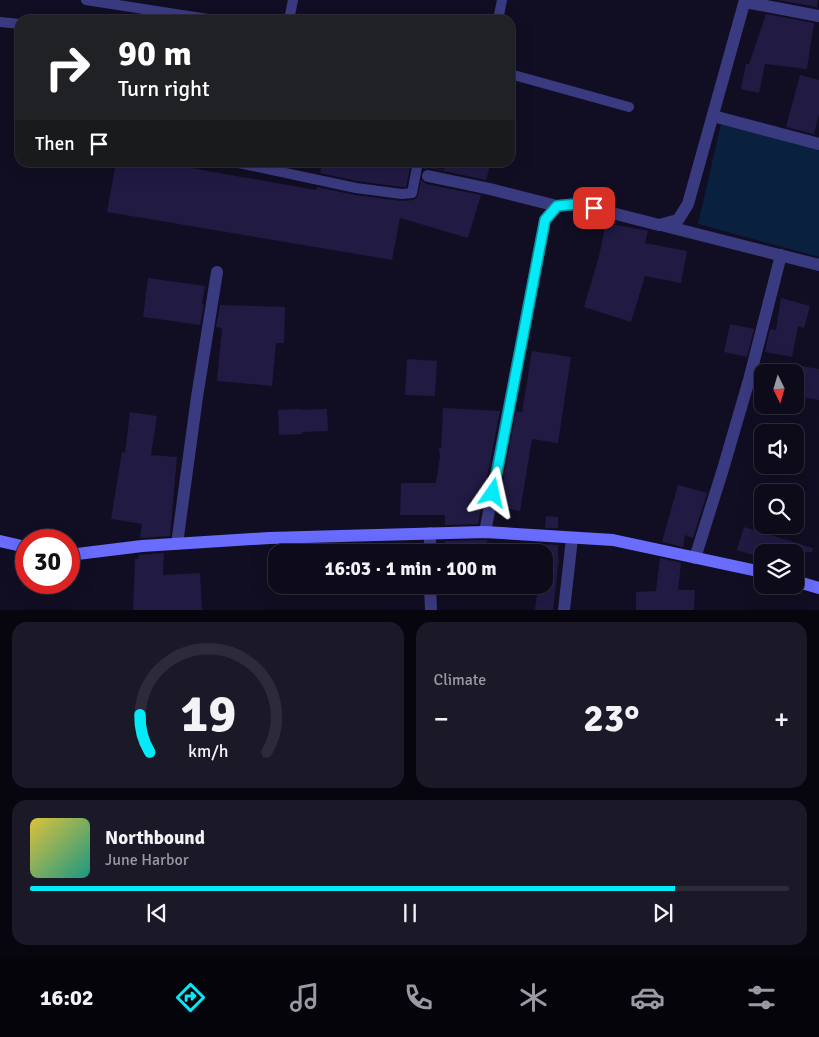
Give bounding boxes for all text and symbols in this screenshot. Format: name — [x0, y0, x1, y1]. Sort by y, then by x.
text: 90 m — [118, 32, 192, 75]
icon: right — [35, 35, 100, 100]
text: Turn right — [118, 75, 210, 102]
icon: arrive — [85, 130, 113, 158]
text: Then — [35, 132, 75, 156]
pin — [573, 187, 615, 229]
icon: arrive — [580, 194, 608, 222]
north arrow — [754, 364, 804, 414]
map controls — [754, 364, 804, 594]
button: sound — [754, 424, 804, 474]
position arrow — [466, 466, 518, 518]
button: search — [754, 484, 804, 534]
speed limit sign: 30 — [15, 529, 80, 594]
button: layers — [754, 544, 804, 594]
text: 16:03 · 1 min · 100 m — [324, 557, 497, 581]
text: Climate — [434, 670, 486, 690]
text: 19 — [180, 682, 236, 746]
text: 23° — [583, 695, 639, 742]
text: − — [434, 702, 449, 736]
text: + — [774, 702, 789, 736]
text: km/h — [188, 740, 228, 762]
text: Northbound — [105, 826, 205, 850]
text: June Harbor — [105, 850, 189, 870]
icon: previous — [143, 899, 171, 927]
icon: pause — [396, 899, 424, 927]
icon: next — [649, 899, 677, 927]
icon: directions — [173, 980, 208, 1015]
icon: music — [287, 980, 322, 1015]
icon: phone — [401, 980, 436, 1015]
icon: climate — [516, 980, 551, 1015]
icon: car — [630, 980, 665, 1015]
icon: filters — [744, 980, 779, 1015]
text: 16:02 — [40, 984, 94, 1011]

